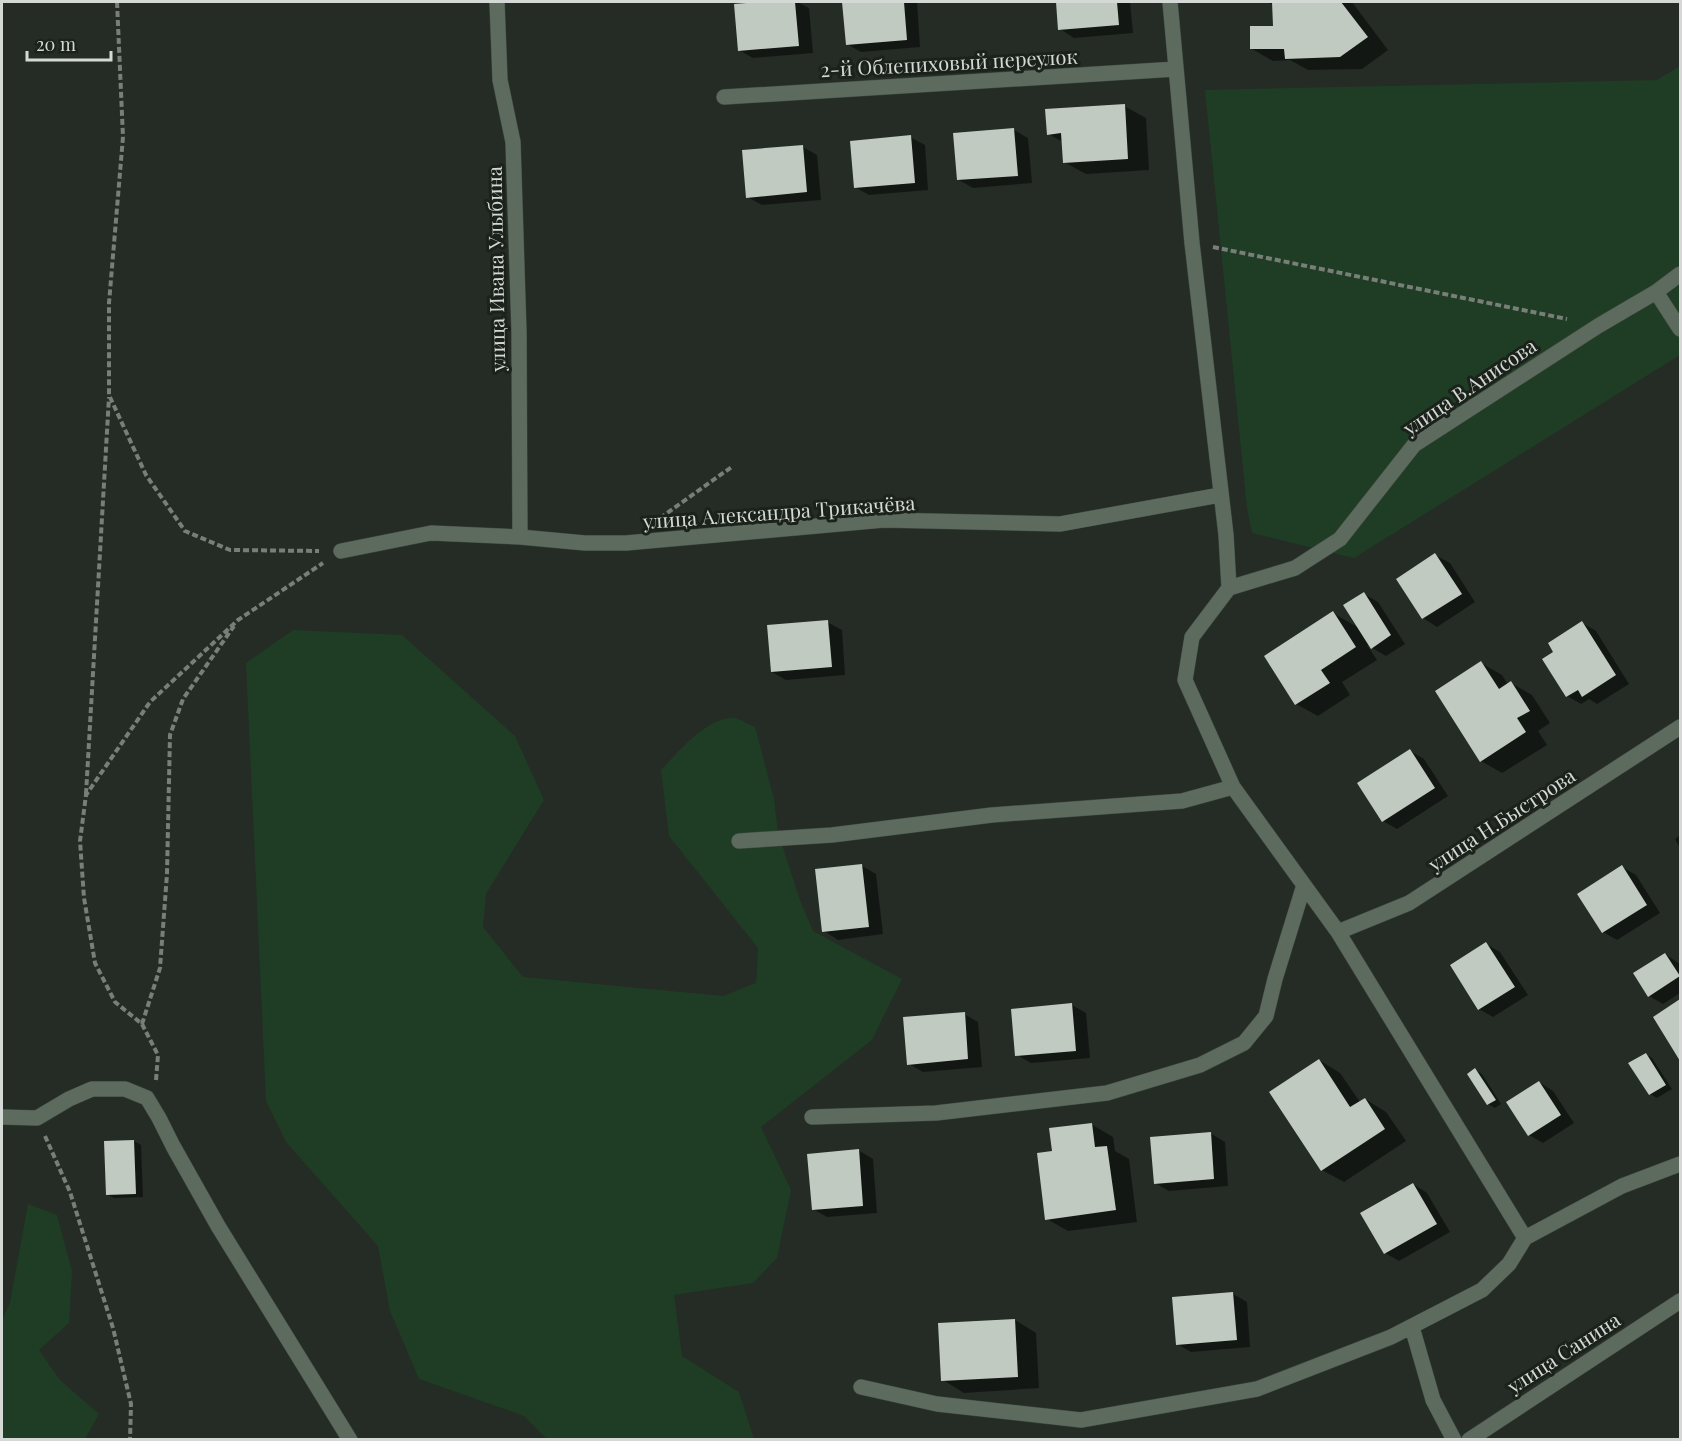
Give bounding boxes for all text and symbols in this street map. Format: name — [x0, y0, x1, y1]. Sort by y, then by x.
scale bar — [27, 24, 111, 62]
text: 20 m — [36, 32, 76, 56]
street label: 2-й Облепиховый переулок — [820, 42, 1079, 82]
street label: улица Ивана Улыбина — [480, 166, 510, 373]
street label: улица В.Анисова — [1396, 331, 1541, 441]
street label: улица Александра Трикачёва — [641, 488, 916, 534]
street label: улица Н.Быстрова — [1421, 761, 1580, 877]
street label: улица Санина — [1500, 1305, 1625, 1399]

